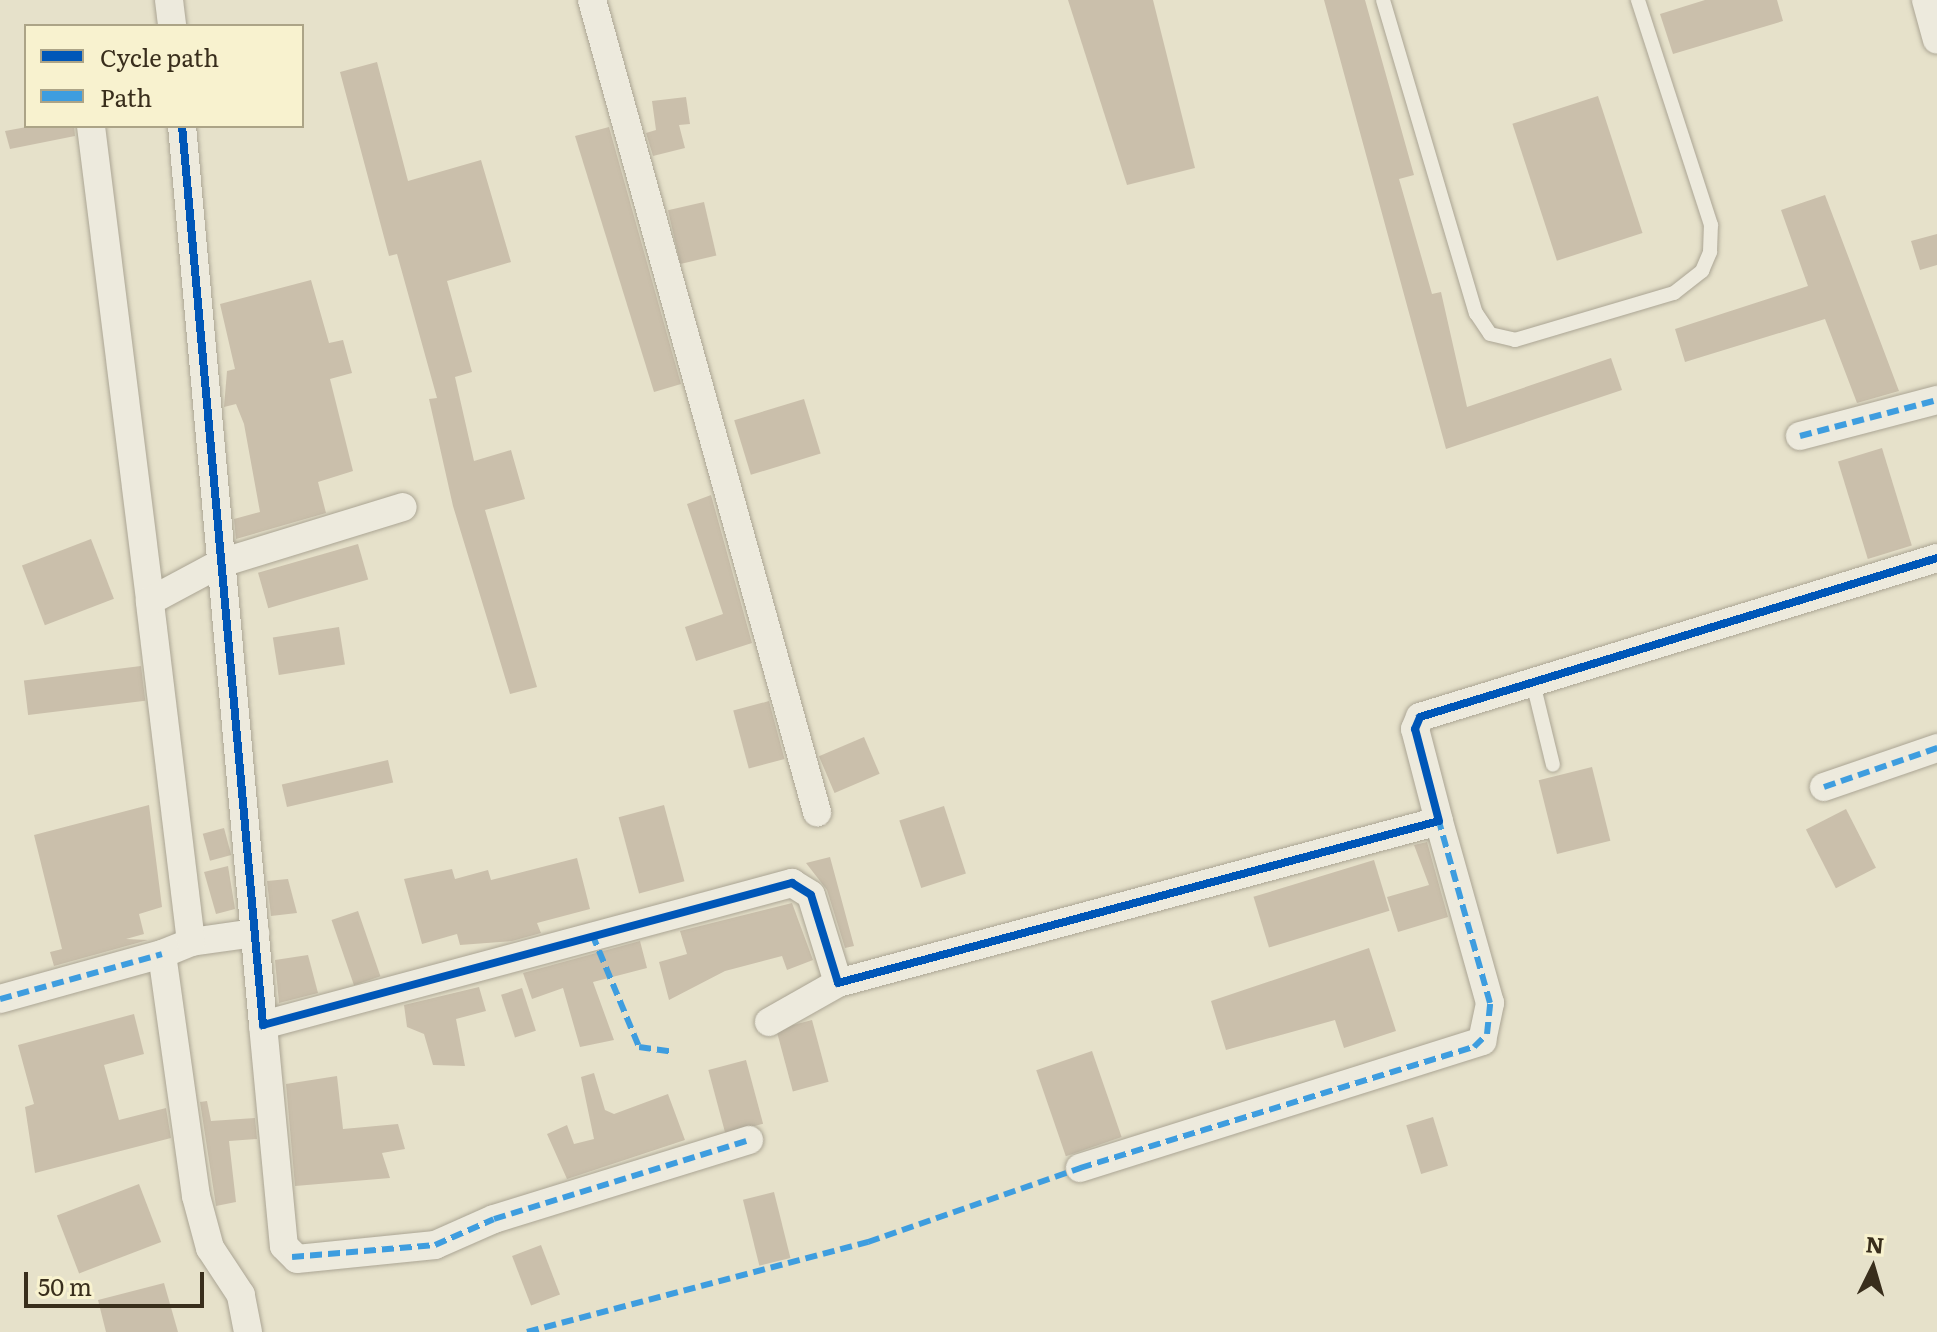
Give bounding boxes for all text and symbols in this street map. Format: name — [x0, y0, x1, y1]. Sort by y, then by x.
legend — [24, 24, 304, 128]
text: Cycle path — [100, 39, 219, 74]
text: Path — [100, 79, 152, 114]
text: N — [1864, 1226, 1886, 1261]
north arrow — [1833, 1228, 1913, 1308]
scale bar — [28, 1256, 208, 1306]
text: 50 m — [38, 1268, 92, 1303]

